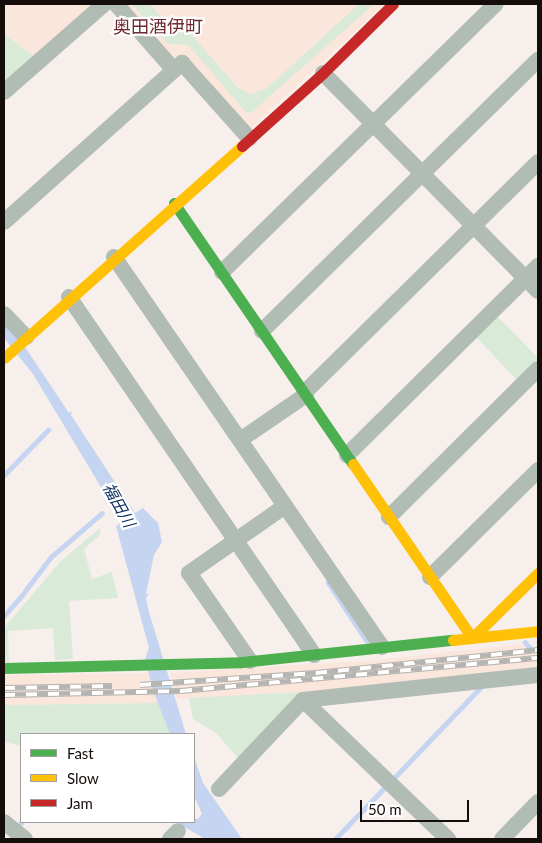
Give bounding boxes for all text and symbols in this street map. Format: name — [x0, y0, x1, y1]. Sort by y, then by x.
district label: 奥田酒伊町 — [113, 15, 203, 37]
water label: 福田川 — [99, 479, 139, 531]
legend — [20, 733, 195, 823]
text: Fast — [67, 744, 94, 762]
text: Slow — [67, 769, 99, 787]
scale bar — [362, 790, 471, 822]
text: Jam — [67, 794, 93, 812]
text: 50 m — [368, 800, 402, 818]

